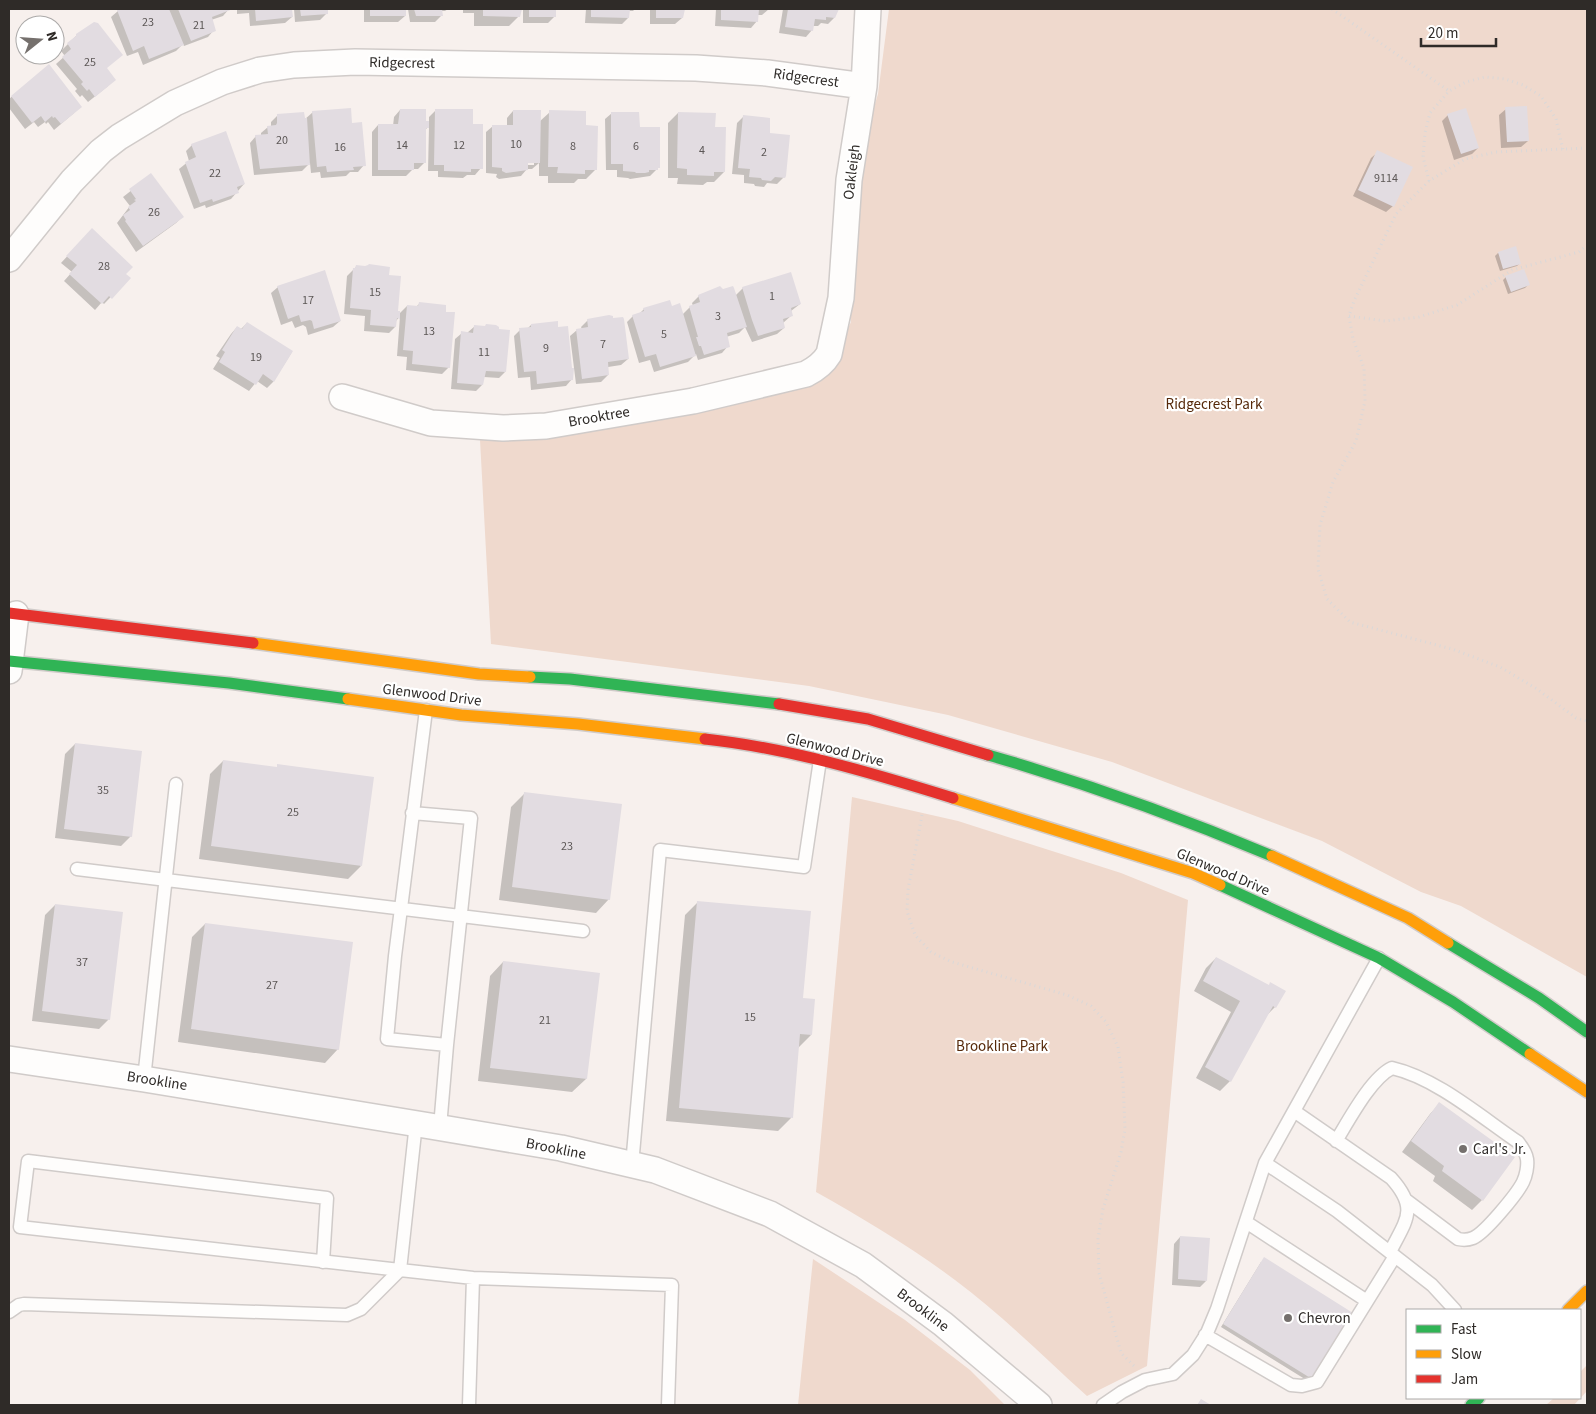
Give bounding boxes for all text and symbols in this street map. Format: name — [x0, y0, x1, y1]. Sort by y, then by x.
house number: 23 — [142, 14, 154, 31]
north arrow — [15, 15, 65, 65]
scale bar — [1421, 15, 1496, 47]
house number: 21 — [193, 17, 205, 34]
text: 20 m — [1428, 23, 1458, 44]
text: N — [41, 29, 62, 44]
street label: Ridgecrest — [369, 52, 435, 74]
house number: 25 — [84, 54, 96, 71]
street label: Ridgecrest — [772, 63, 840, 93]
house number: 20 — [276, 132, 288, 149]
house number: 10 — [510, 136, 522, 153]
house number: 14 — [396, 137, 408, 154]
house number: 12 — [453, 137, 465, 154]
house number: 8 — [570, 138, 576, 155]
house number: 6 — [633, 138, 639, 155]
house number: 16 — [334, 139, 346, 156]
house number: 4 — [699, 142, 705, 159]
street label: Oakleigh — [838, 143, 866, 201]
house number: 2 — [761, 144, 767, 161]
house number: 22 — [209, 165, 221, 182]
house number: 9114 — [1374, 170, 1398, 187]
house number: 26 — [148, 204, 160, 221]
house number: 28 — [98, 258, 110, 275]
house number: 15 — [369, 284, 381, 301]
house number: 1 — [769, 288, 775, 305]
house number: 17 — [302, 292, 314, 309]
house number: 3 — [715, 308, 721, 325]
house number: 13 — [423, 323, 435, 340]
house number: 5 — [661, 326, 667, 343]
house number: 7 — [600, 336, 606, 353]
house number: 9 — [543, 340, 549, 357]
house number: 11 — [478, 344, 490, 361]
house number: 19 — [250, 349, 262, 366]
park label: Ridgecrest Park — [1166, 394, 1263, 415]
street label: Brooktree — [567, 401, 631, 433]
street label: Glenwood Drive — [381, 679, 483, 711]
street label: Glenwood Drive — [784, 728, 886, 772]
house number: 35 — [97, 782, 109, 799]
house number: 25 — [287, 804, 299, 821]
house number: 23 — [561, 838, 573, 855]
street label: Glenwood Drive — [1173, 843, 1273, 901]
house number: 37 — [76, 954, 88, 971]
house number: 27 — [266, 977, 278, 994]
house number: 15 — [744, 1009, 756, 1026]
house number: 21 — [539, 1012, 551, 1029]
park label: Brookline Park — [956, 1036, 1048, 1057]
street label: Brookline — [125, 1066, 189, 1096]
street label: Brookline — [524, 1133, 588, 1165]
place label: Carl's Jr. — [1473, 1139, 1526, 1160]
marker: Carl's Jr. — [1457, 1143, 1469, 1155]
street label: Brookline — [892, 1283, 954, 1337]
place label: Chevron — [1298, 1308, 1351, 1329]
legend — [1406, 1309, 1581, 1399]
marker: Chevron — [1282, 1312, 1294, 1324]
text: Fast — [1451, 1319, 1477, 1340]
text: Slow — [1451, 1344, 1482, 1365]
text: Jam — [1451, 1369, 1478, 1390]

